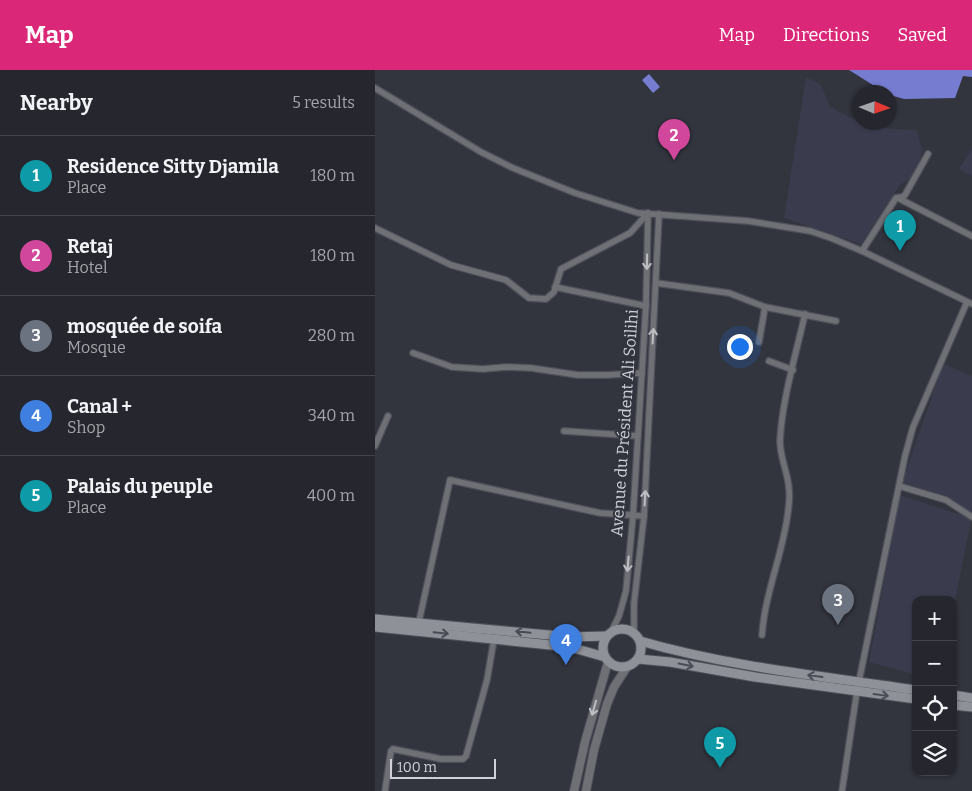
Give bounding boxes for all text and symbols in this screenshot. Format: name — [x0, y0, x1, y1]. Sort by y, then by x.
text: Map — [25, 21, 74, 49]
text: Map — [719, 24, 755, 46]
text: Directions — [783, 24, 870, 46]
text: Saved — [898, 24, 947, 46]
north arrow — [852, 85, 897, 130]
text: Nearby — [20, 90, 93, 116]
text: 5 results — [292, 93, 355, 112]
pin: 2 — [658, 119, 690, 160]
text: Residence Sitty Djamila — [67, 155, 279, 178]
text: 1 — [33, 166, 39, 185]
text: 180 m — [310, 166, 355, 185]
text: Place — [67, 178, 106, 197]
pin: 1 — [884, 210, 916, 251]
text: Retaj — [67, 235, 113, 258]
text: 2 — [31, 246, 41, 265]
text: 180 m — [310, 246, 355, 265]
one-way arrow — [642, 254, 652, 270]
text: Hotel — [67, 258, 108, 277]
street label: Avenue du Président Ali Soilihi — [607, 309, 642, 537]
text: mosquée de soifa — [67, 315, 222, 338]
text: 3 — [31, 326, 41, 345]
text: 280 m — [308, 326, 355, 345]
one-way arrow — [649, 328, 658, 344]
your location — [727, 334, 753, 360]
text: Mosque — [67, 338, 126, 357]
text: Canal + — [67, 395, 132, 418]
text: 4 — [31, 406, 41, 425]
text: 340 m — [308, 406, 355, 425]
text: Shop — [67, 418, 105, 437]
text: Palais du peuple — [67, 475, 213, 498]
text: 5 — [32, 486, 40, 505]
text: 400 m — [307, 486, 355, 505]
one-way arrow — [641, 490, 650, 506]
text: Place — [67, 498, 106, 517]
one-way arrow — [623, 556, 633, 572]
pin: 3 — [822, 584, 854, 625]
map controls — [912, 596, 957, 776]
button: + — [912, 596, 957, 641]
pin: 4 — [550, 624, 582, 665]
one-way arrow — [515, 627, 531, 637]
one-way arrow — [433, 628, 449, 638]
button: − — [912, 641, 957, 686]
one-way arrow — [678, 661, 694, 671]
one-way arrow — [808, 670, 824, 680]
button: locate — [912, 686, 957, 731]
one-way arrow — [873, 690, 889, 700]
one-way arrow — [589, 700, 598, 716]
pin: 5 — [704, 727, 736, 768]
button: layers — [912, 731, 957, 776]
scale bar — [390, 756, 496, 779]
text: 100 m — [397, 759, 437, 776]

